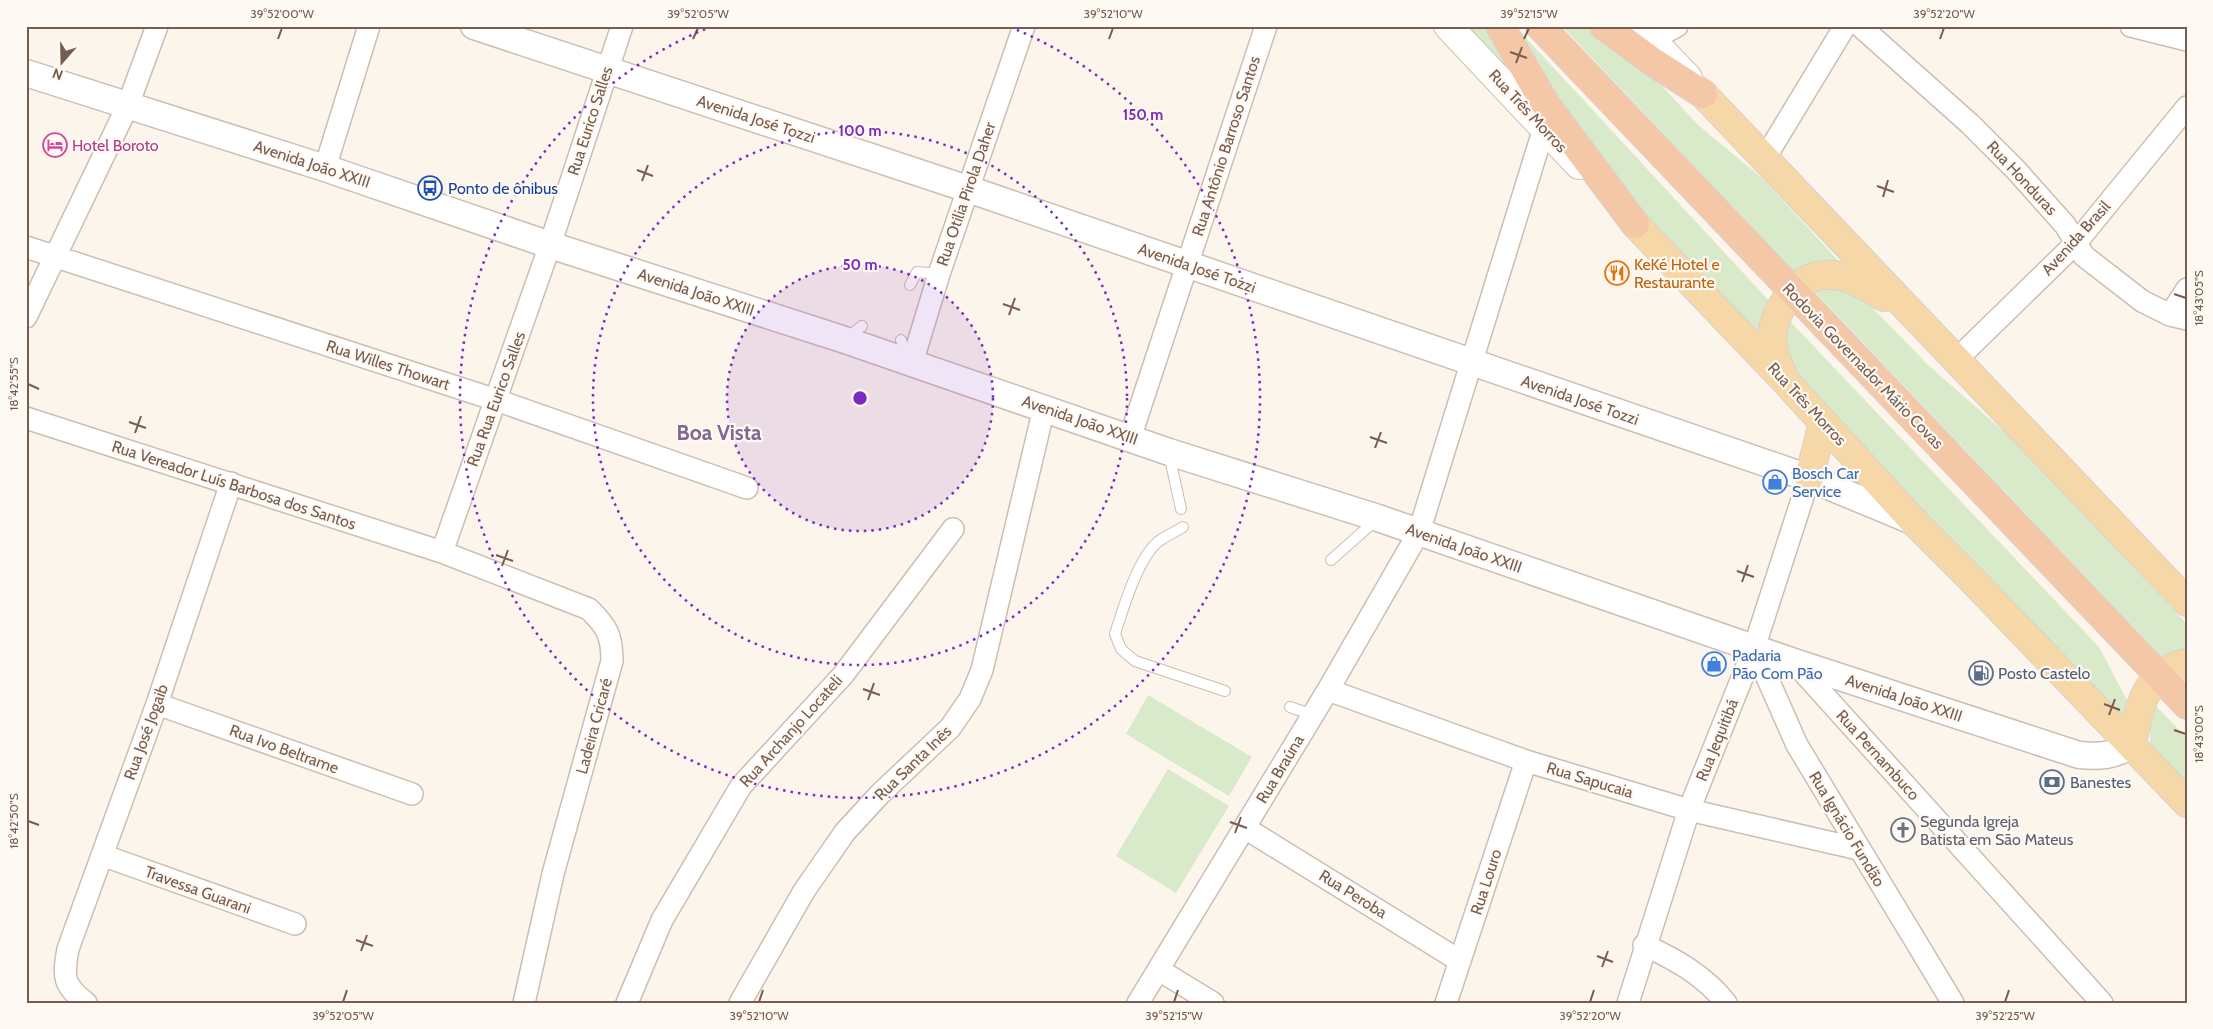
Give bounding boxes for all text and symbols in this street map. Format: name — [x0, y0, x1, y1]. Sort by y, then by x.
text: 39°52'00"W — [250, 6, 314, 21]
text: 39°52'05"W — [667, 6, 730, 21]
text: 39°52'10"W — [1083, 6, 1143, 21]
text: 39°52'15"W — [1500, 6, 1558, 21]
text: 39°52'20"W — [1913, 6, 1975, 21]
north arrow — [38, 38, 88, 88]
street label: Rua Antônio Barroso Santos — [1188, 53, 1264, 238]
text: N — [50, 64, 65, 84]
street label: Rua Eurico Salles — [563, 64, 617, 178]
street label: Rua Três Morros — [1485, 66, 1571, 157]
street label: Avenida José Tozzi — [695, 91, 817, 147]
text: 150 m — [1123, 106, 1163, 124]
street label: Rua Otilia Pirola Daher — [932, 119, 1000, 268]
text: 100 m — [838, 122, 882, 140]
hotel icon: Hotel Boroto — [42, 132, 68, 158]
place label: Hotel Boroto — [72, 136, 159, 155]
street label: Avenida João XXIII — [251, 136, 373, 192]
street label: Rua Honduras — [1983, 137, 2061, 219]
bus stop icon: Ponto de ônibus — [417, 175, 443, 201]
place label: Ponto de ônibus — [448, 179, 558, 198]
street label: Avenida Brasil — [2038, 197, 2115, 279]
street label: Avenida José Tozzi — [1136, 239, 1258, 297]
place label: KeKé Hotel e Restaurante — [1634, 255, 1720, 292]
text: 50 m — [842, 256, 878, 274]
restaurant icon: KeKé Hotel e Restaurante — [1604, 260, 1630, 286]
street label: Avenida João XXIII — [635, 264, 757, 320]
text: 18°43'05"S — [2191, 270, 2206, 326]
street label: Rodovia Governador Mário Covas — [1779, 279, 1948, 453]
street label: Rua Rua Eurico Salles — [463, 328, 529, 469]
street label: Rua Willes Thowart — [324, 336, 453, 394]
text: 18°42'55"S — [6, 357, 21, 411]
street label: Rua Três Morros — [1764, 359, 1850, 450]
street label: Avenida José Tozzi — [1519, 371, 1641, 429]
centre of rings — [851, 389, 869, 407]
street label: Avenida João XXIII — [1019, 391, 1141, 449]
district label: Boa Vista — [677, 420, 762, 445]
street label: Rua Vereador Luís Barbosa dos Santos — [110, 436, 359, 534]
place label: Bosch Car Service — [1792, 464, 1860, 501]
shop icon: Bosch Car Service — [1762, 469, 1788, 495]
street label: Avenida João XXIII — [1403, 519, 1525, 577]
place label: Padaria Pão Com Pão — [1732, 646, 1823, 683]
shop icon: Padaria Pão Com Pão — [1701, 651, 1727, 677]
fuel station icon: Posto Castelo — [1968, 660, 1994, 686]
place label: Posto Castelo — [1998, 664, 2090, 683]
street label: Avenida João XXIII — [1843, 670, 1965, 726]
street label: Rua Archanjo Locateli — [736, 671, 846, 791]
street label: Ladeira Cricaré — [572, 676, 616, 776]
street label: Rua José Jogaib — [120, 681, 172, 783]
street label: Rua Jequitibá — [1692, 696, 1742, 784]
text: 18°43'00"S — [2191, 705, 2206, 763]
street label: Rua Pernambuco — [1832, 706, 1924, 804]
street label: Rua Ivo Beltrame — [227, 720, 341, 778]
street label: Rua Santa Inês — [871, 721, 956, 804]
street label: Rua Braúna — [1252, 731, 1308, 807]
street label: Rua Sapucaia — [1544, 758, 1636, 802]
street label: Rua Ignácio Fundão — [1805, 768, 1889, 890]
bank icon: Banestes — [2039, 769, 2065, 795]
place label: Banestes — [2070, 773, 2132, 792]
text: 18°42'50"S — [6, 793, 21, 849]
place label: Segunda Igreja Batista em São Mateus — [1920, 812, 2074, 849]
church icon: Segunda Igreja Batista em São Mateus — [1890, 817, 1916, 843]
street label: Rua Louro — [1466, 847, 1506, 917]
street label: Travessa Guarani — [142, 862, 254, 918]
street label: Rua Peroba — [1316, 866, 1391, 922]
text: 39°52'05"W — [312, 1008, 375, 1023]
text: 39°52'10"W — [729, 1008, 789, 1023]
text: 39°52'15"W — [1145, 1008, 1203, 1023]
text: 39°52'20"W — [1559, 1008, 1621, 1023]
text: 39°52'25"W — [1975, 1008, 2035, 1023]

